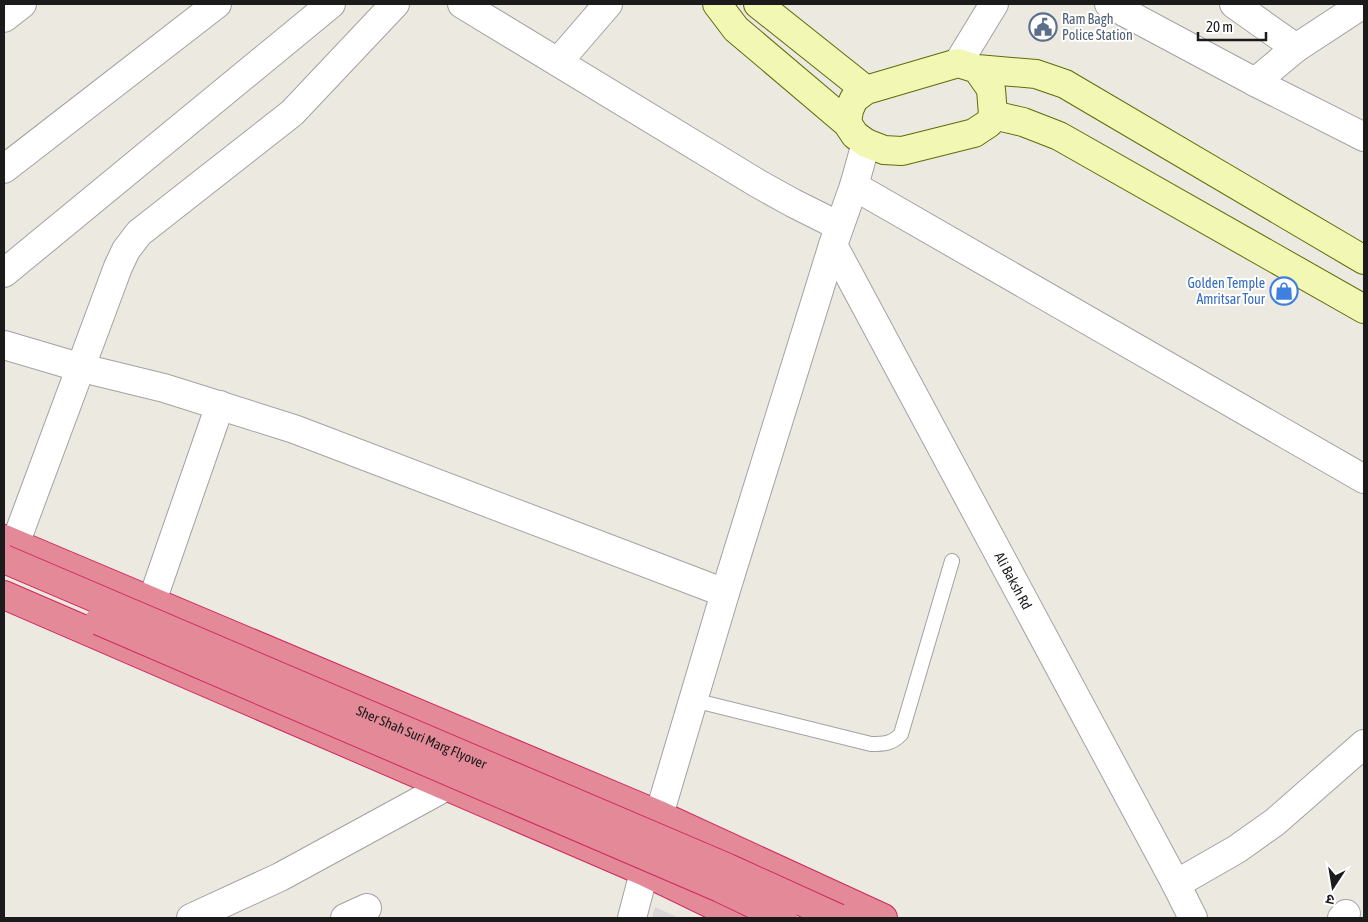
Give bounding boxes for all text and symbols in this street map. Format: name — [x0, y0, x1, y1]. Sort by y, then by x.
scale bar — [1198, 10, 1266, 42]
place label: Ram Bagh Police Station — [1062, 11, 1133, 43]
public building icon: Ram Bagh Police Station — [1028, 12, 1058, 42]
text: 20 m — [1206, 18, 1233, 35]
place label: Golden Temple Amritsar Tour — [1187, 275, 1266, 307]
shop icon: Golden Temple Amritsar Tour — [1269, 276, 1299, 306]
street label: Ali Baksh Rd — [991, 549, 1035, 612]
street label: Sher Shah Suri Marg Flyover — [354, 702, 490, 772]
north arrow — [1308, 862, 1358, 912]
text: उ — [1324, 891, 1336, 908]

